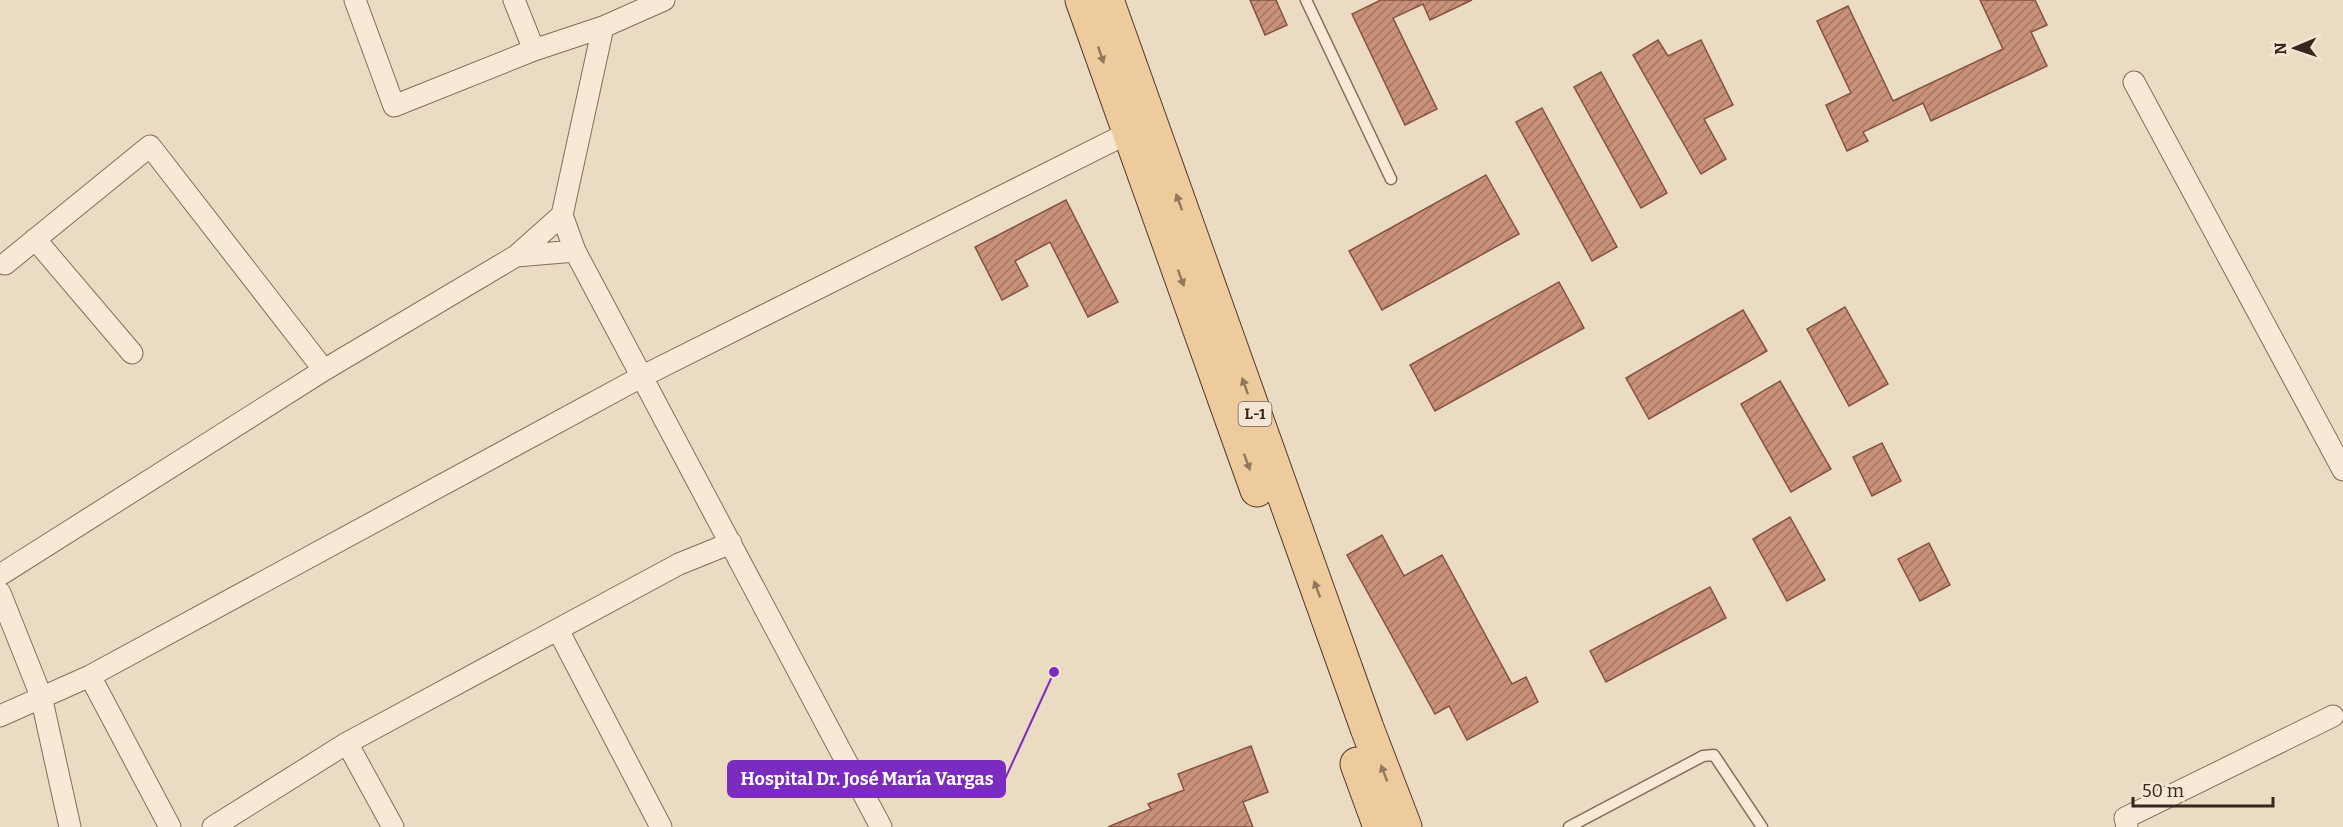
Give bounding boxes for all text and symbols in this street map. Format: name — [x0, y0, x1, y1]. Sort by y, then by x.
north arrow — [2265, 18, 2325, 78]
text: N — [2271, 42, 2290, 55]
one-way arrow — [1097, 46, 1107, 64]
one-way arrow — [1174, 193, 1184, 211]
one-way arrow — [1176, 270, 1186, 288]
one-way arrow — [1239, 377, 1249, 395]
road number: L-1 — [1238, 402, 1272, 426]
one-way arrow — [1243, 453, 1253, 471]
one-way arrow — [1312, 580, 1322, 598]
callout: Hospital Dr. José María Vargas — [728, 761, 1005, 797]
one-way arrow — [1379, 763, 1389, 781]
text: Hospital Dr. José María Vargas — [740, 768, 994, 790]
scale bar — [2133, 770, 2272, 808]
text: 50 m — [2142, 780, 2184, 802]

